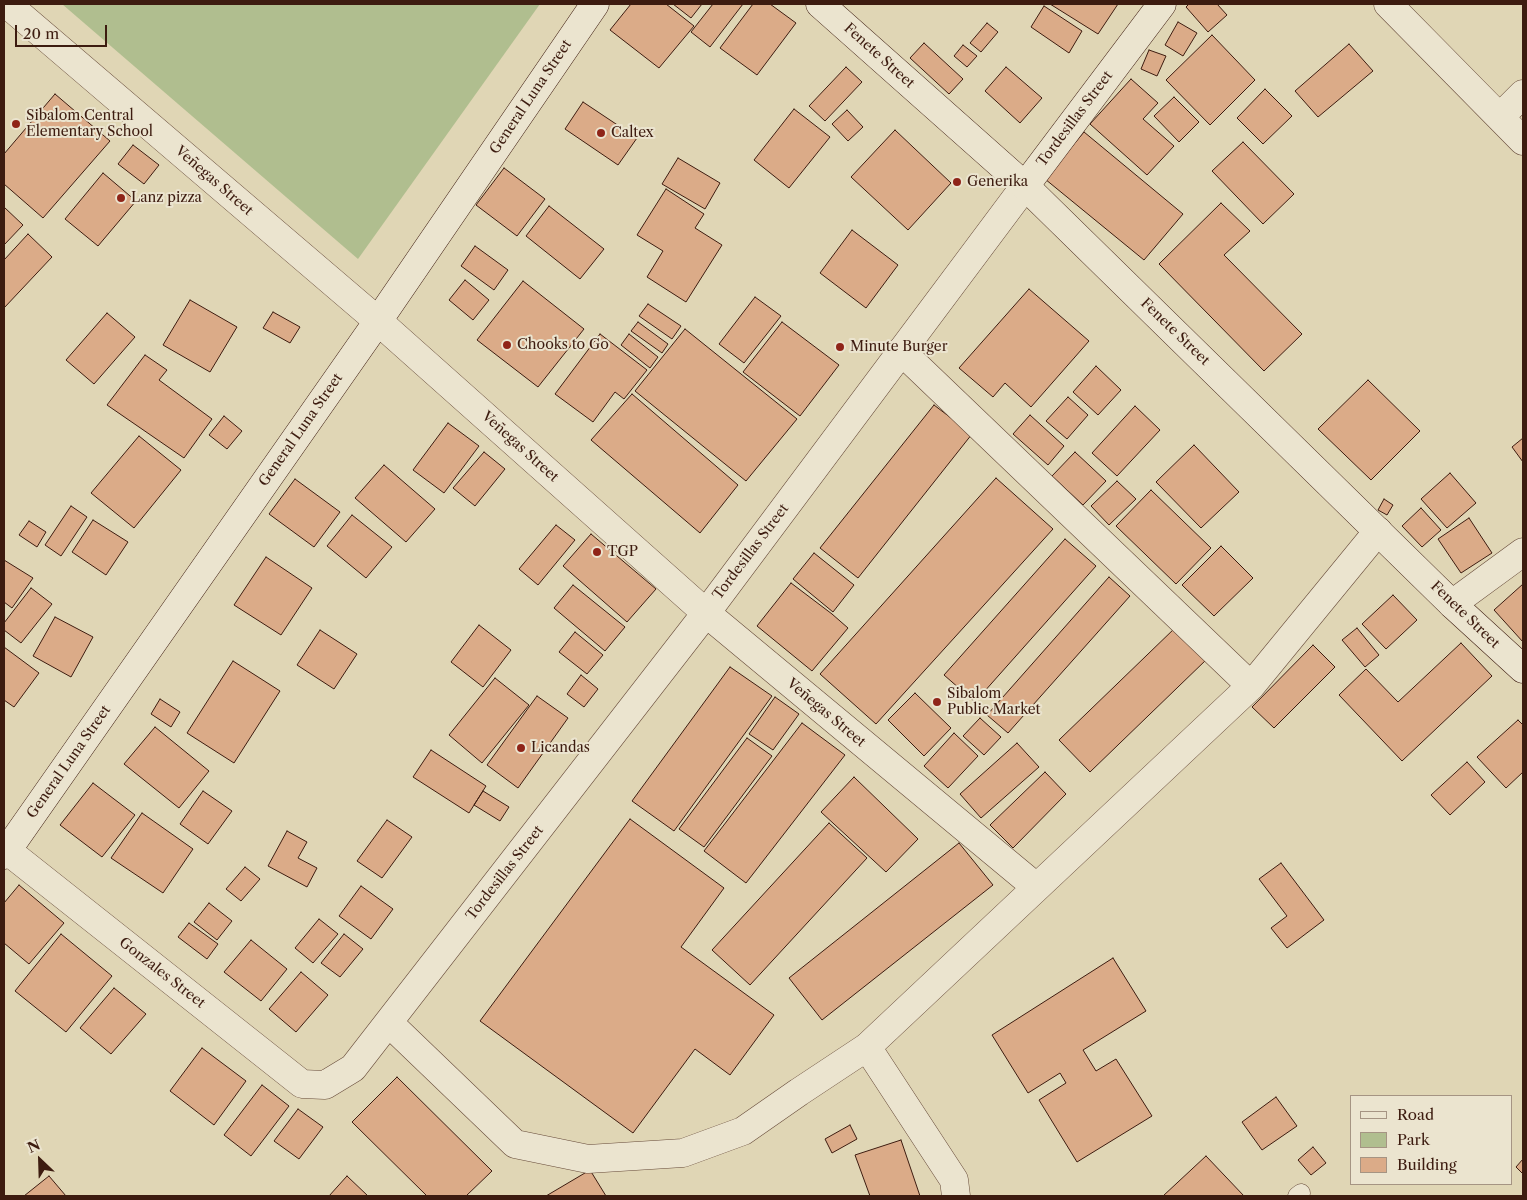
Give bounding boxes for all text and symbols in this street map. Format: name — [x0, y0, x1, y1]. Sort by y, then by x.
scale bar — [18, 15, 110, 47]
street label: Fenete Street — [840, 20, 918, 92]
text: 20 m — [23, 24, 59, 43]
street label: General Luna Street — [487, 37, 575, 157]
street label: Tordesillas Street — [1034, 68, 1116, 170]
place label: Sibalom Central Elementary School — [26, 108, 153, 140]
marker: Sibalom Central Elementary School — [10, 118, 22, 130]
place label: Caltex — [611, 125, 654, 141]
marker: Caltex — [595, 127, 607, 139]
street label: Veñegas Street — [172, 143, 256, 219]
place label: Generika — [967, 174, 1028, 190]
marker: Generika — [951, 176, 963, 188]
place label: Lanz pizza — [131, 190, 202, 206]
marker: Lanz pizza — [115, 192, 127, 204]
street label: Fenete Street — [1137, 295, 1213, 369]
place label: Chooks to Go — [517, 337, 609, 353]
marker: Chooks to Go — [501, 339, 513, 351]
place label: Minute Burger — [850, 339, 948, 355]
marker: Minute Burger — [834, 341, 846, 353]
street label: General Luna Street — [256, 370, 346, 490]
street label: Veñegas Street — [478, 408, 562, 486]
street label: Tordesillas Street — [710, 501, 792, 603]
place label: TGP — [607, 544, 638, 560]
marker: TGP — [591, 546, 603, 558]
street label: Fenete Street — [1427, 578, 1503, 652]
street label: Veñegas Street — [783, 675, 869, 751]
place label: Sibalom Public Market — [947, 686, 1040, 719]
marker: Sibalom Public Market — [931, 696, 943, 708]
street label: General Luna Street — [24, 702, 114, 822]
place label: Licandas — [531, 740, 590, 756]
marker: Licandas — [515, 742, 527, 754]
street label: Tordesillas Street — [463, 822, 547, 924]
street label: Gonzales Street — [116, 934, 208, 1012]
legend — [1350, 1095, 1512, 1185]
text: Road — [1397, 1105, 1434, 1124]
text: Park — [1397, 1130, 1430, 1149]
north arrow — [15, 1135, 65, 1185]
text: N — [25, 1136, 43, 1157]
text: Building — [1397, 1155, 1457, 1174]

